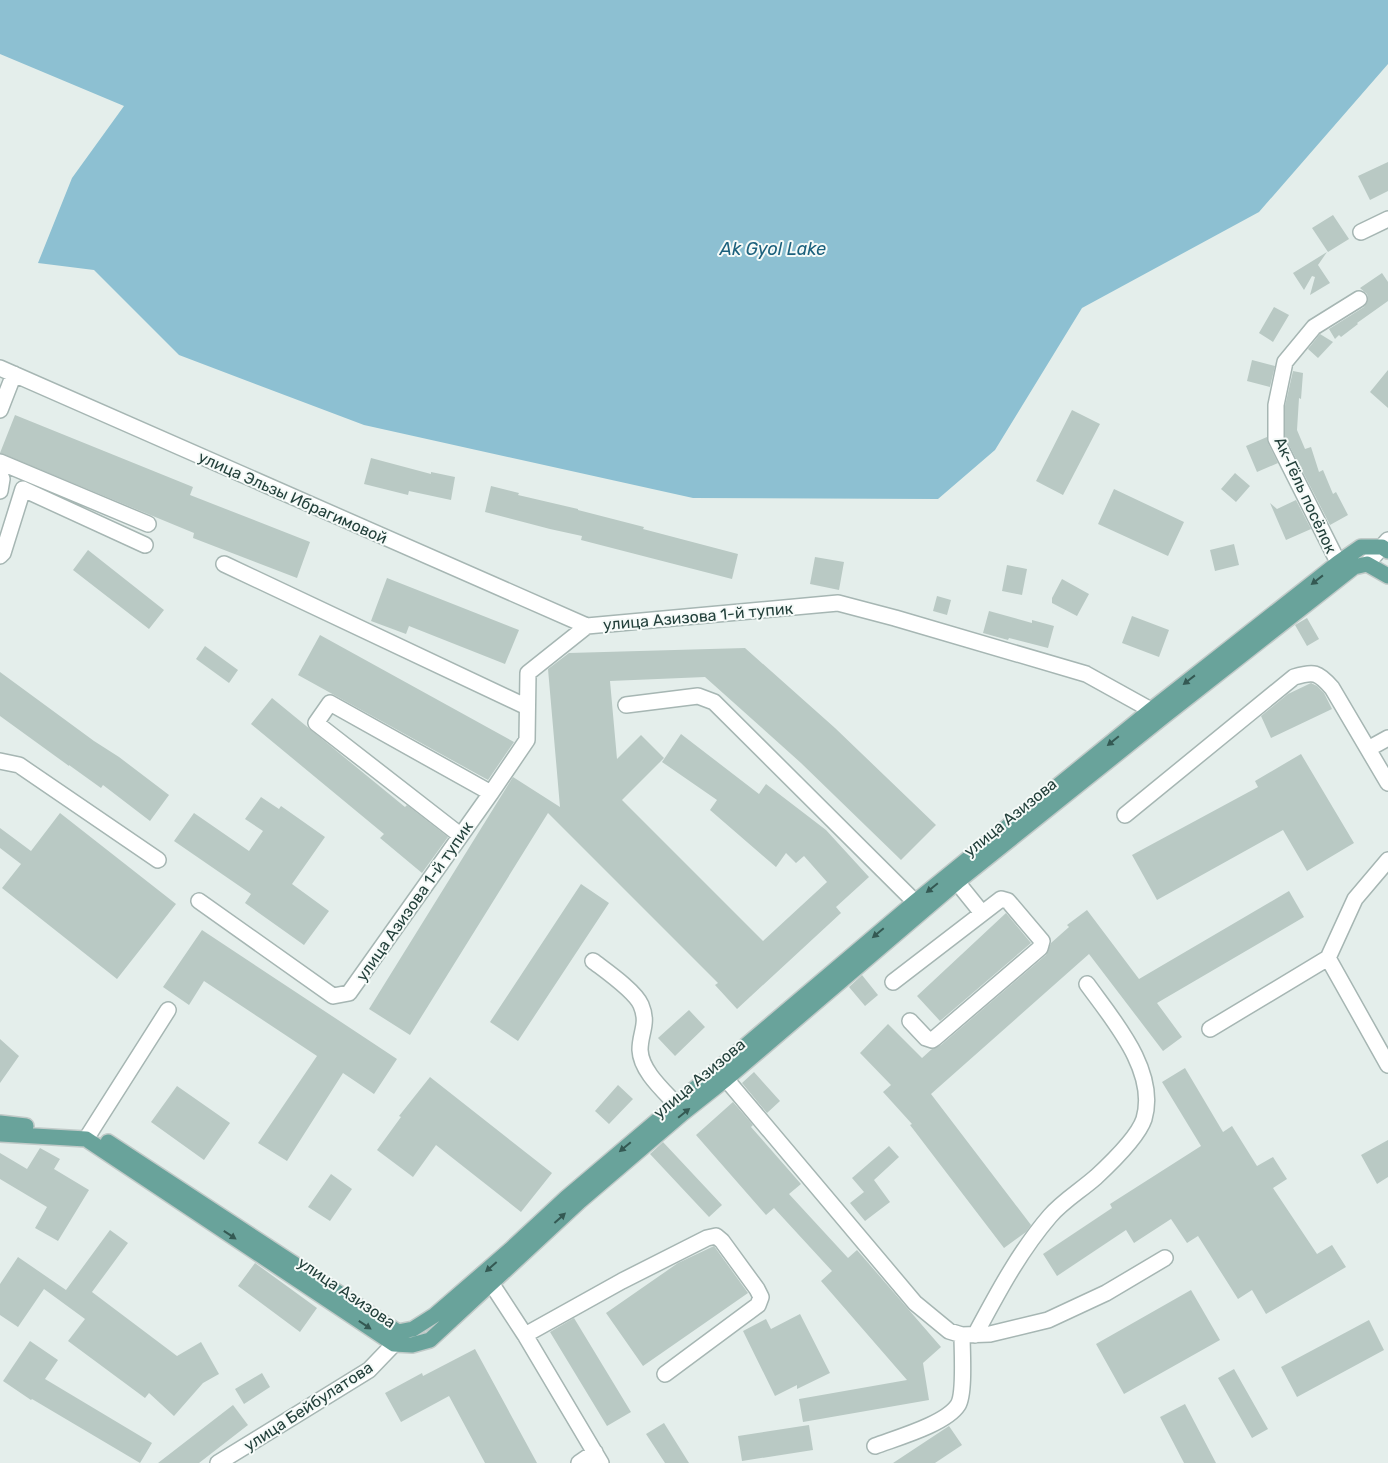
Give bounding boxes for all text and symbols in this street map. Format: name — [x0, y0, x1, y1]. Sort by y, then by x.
water label: Ak Gyol Lake — [719, 238, 826, 260]
street label: Ак-Гёль посёлок — [1270, 434, 1341, 557]
street label: улица Эльзы Ибрагимовой — [195, 447, 390, 548]
one-way arrow — [1310, 574, 1323, 585]
street label: улица Азизова 1-й тупик — [602, 599, 794, 634]
one-way arrow — [1183, 675, 1196, 686]
one-way arrow — [1107, 736, 1120, 747]
street label: улица Азизова — [960, 774, 1061, 861]
street label: улица Азизова 1-й тупик — [352, 817, 477, 985]
one-way arrow — [926, 882, 939, 893]
one-way arrow — [871, 928, 884, 939]
street label: улица Азизова — [650, 1035, 749, 1122]
one-way arrow — [677, 1107, 690, 1118]
one-way arrow — [619, 1142, 632, 1153]
one-way arrow — [554, 1213, 567, 1224]
one-way arrow — [223, 1230, 236, 1240]
street label: улица Азизова — [294, 1253, 399, 1332]
one-way arrow — [485, 1261, 497, 1273]
one-way arrow — [358, 1320, 372, 1330]
street label: улица Бейбулатова — [240, 1358, 376, 1455]

